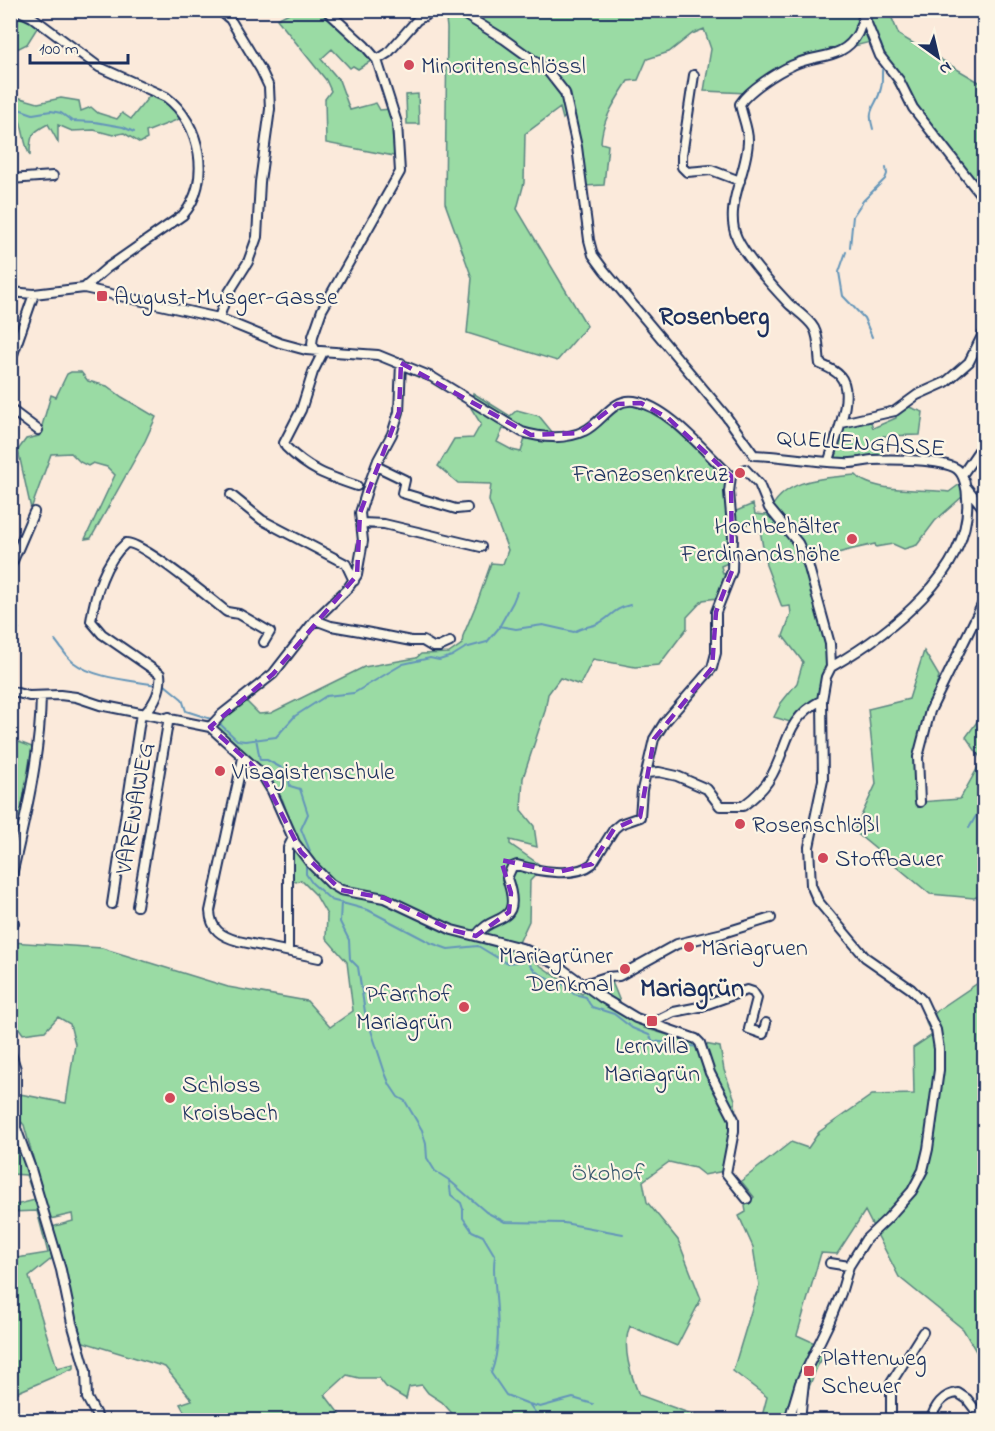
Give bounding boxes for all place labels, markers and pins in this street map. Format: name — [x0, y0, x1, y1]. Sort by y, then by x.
place label: Minoritenschlössl — [421, 50, 586, 85]
marker: Minoritenschlössl — [402, 58, 416, 72]
place label: August-Musger-Gasse — [114, 281, 338, 316]
marker: August-Musger-Gasse — [95, 289, 109, 303]
place label: Franzosenkreuz — [571, 458, 729, 493]
marker: Franzosenkreuz — [733, 466, 747, 480]
place label: Hochbehälter Ferdinandshöhe — [680, 510, 841, 573]
marker: Hochbehälter Ferdinandshöhe — [845, 532, 859, 546]
place label: Visagistenschule — [231, 756, 395, 791]
marker: Visagistenschule — [213, 764, 227, 778]
place label: Rosenschlößl — [752, 809, 879, 844]
marker: Rosenschlößl — [733, 817, 747, 831]
place label: Stoffbauer — [835, 843, 944, 878]
marker: Stoffbauer — [816, 851, 830, 865]
place label: Mariagruen — [701, 932, 808, 967]
place label: Mariagrüner Denkmal — [499, 940, 614, 1003]
marker: Mariagruen — [682, 940, 696, 954]
marker: Mariagrüner Denkmal — [618, 962, 632, 976]
place label: Pfarrhof Mariagrün — [356, 978, 453, 1041]
marker: Pfarrhof Mariagrün — [457, 1000, 471, 1014]
marker: Lernvilla Mariagrün — [645, 1014, 659, 1028]
place label: Lernvilla Mariagrün — [604, 1030, 700, 1093]
place label: Schloss Kroisbach — [182, 1069, 278, 1132]
marker: Schloss Kroisbach — [163, 1091, 177, 1105]
place label: Plattenweg Scheuer — [821, 1342, 926, 1405]
marker: Plattenweg Scheuer — [802, 1364, 816, 1378]

